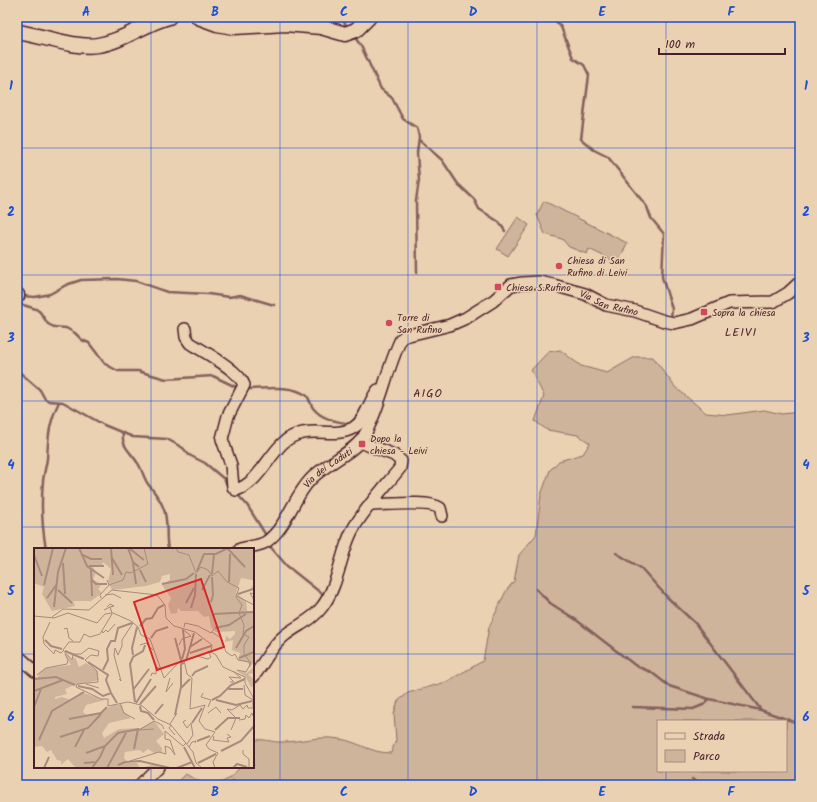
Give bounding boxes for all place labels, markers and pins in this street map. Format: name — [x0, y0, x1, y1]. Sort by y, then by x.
place label: Chiesa di San Rufino di Leivi — [567, 253, 628, 281]
marker: Chiesa di San Rufino di Leivi — [554, 261, 564, 271]
place label: Chiesa S.Rufino — [506, 280, 571, 296]
marker: Chiesa S.Rufino — [493, 282, 503, 292]
place label: Sopra la chiesa — [712, 305, 776, 321]
marker: Sopra la chiesa — [699, 307, 709, 317]
place label: Torre di San Rufino — [397, 310, 443, 338]
marker: Torre di San Rufino — [384, 318, 394, 328]
place label: Dopo la chiesa - Leivi — [370, 431, 428, 459]
marker: Dopo la chiesa - Leivi — [357, 439, 367, 449]

